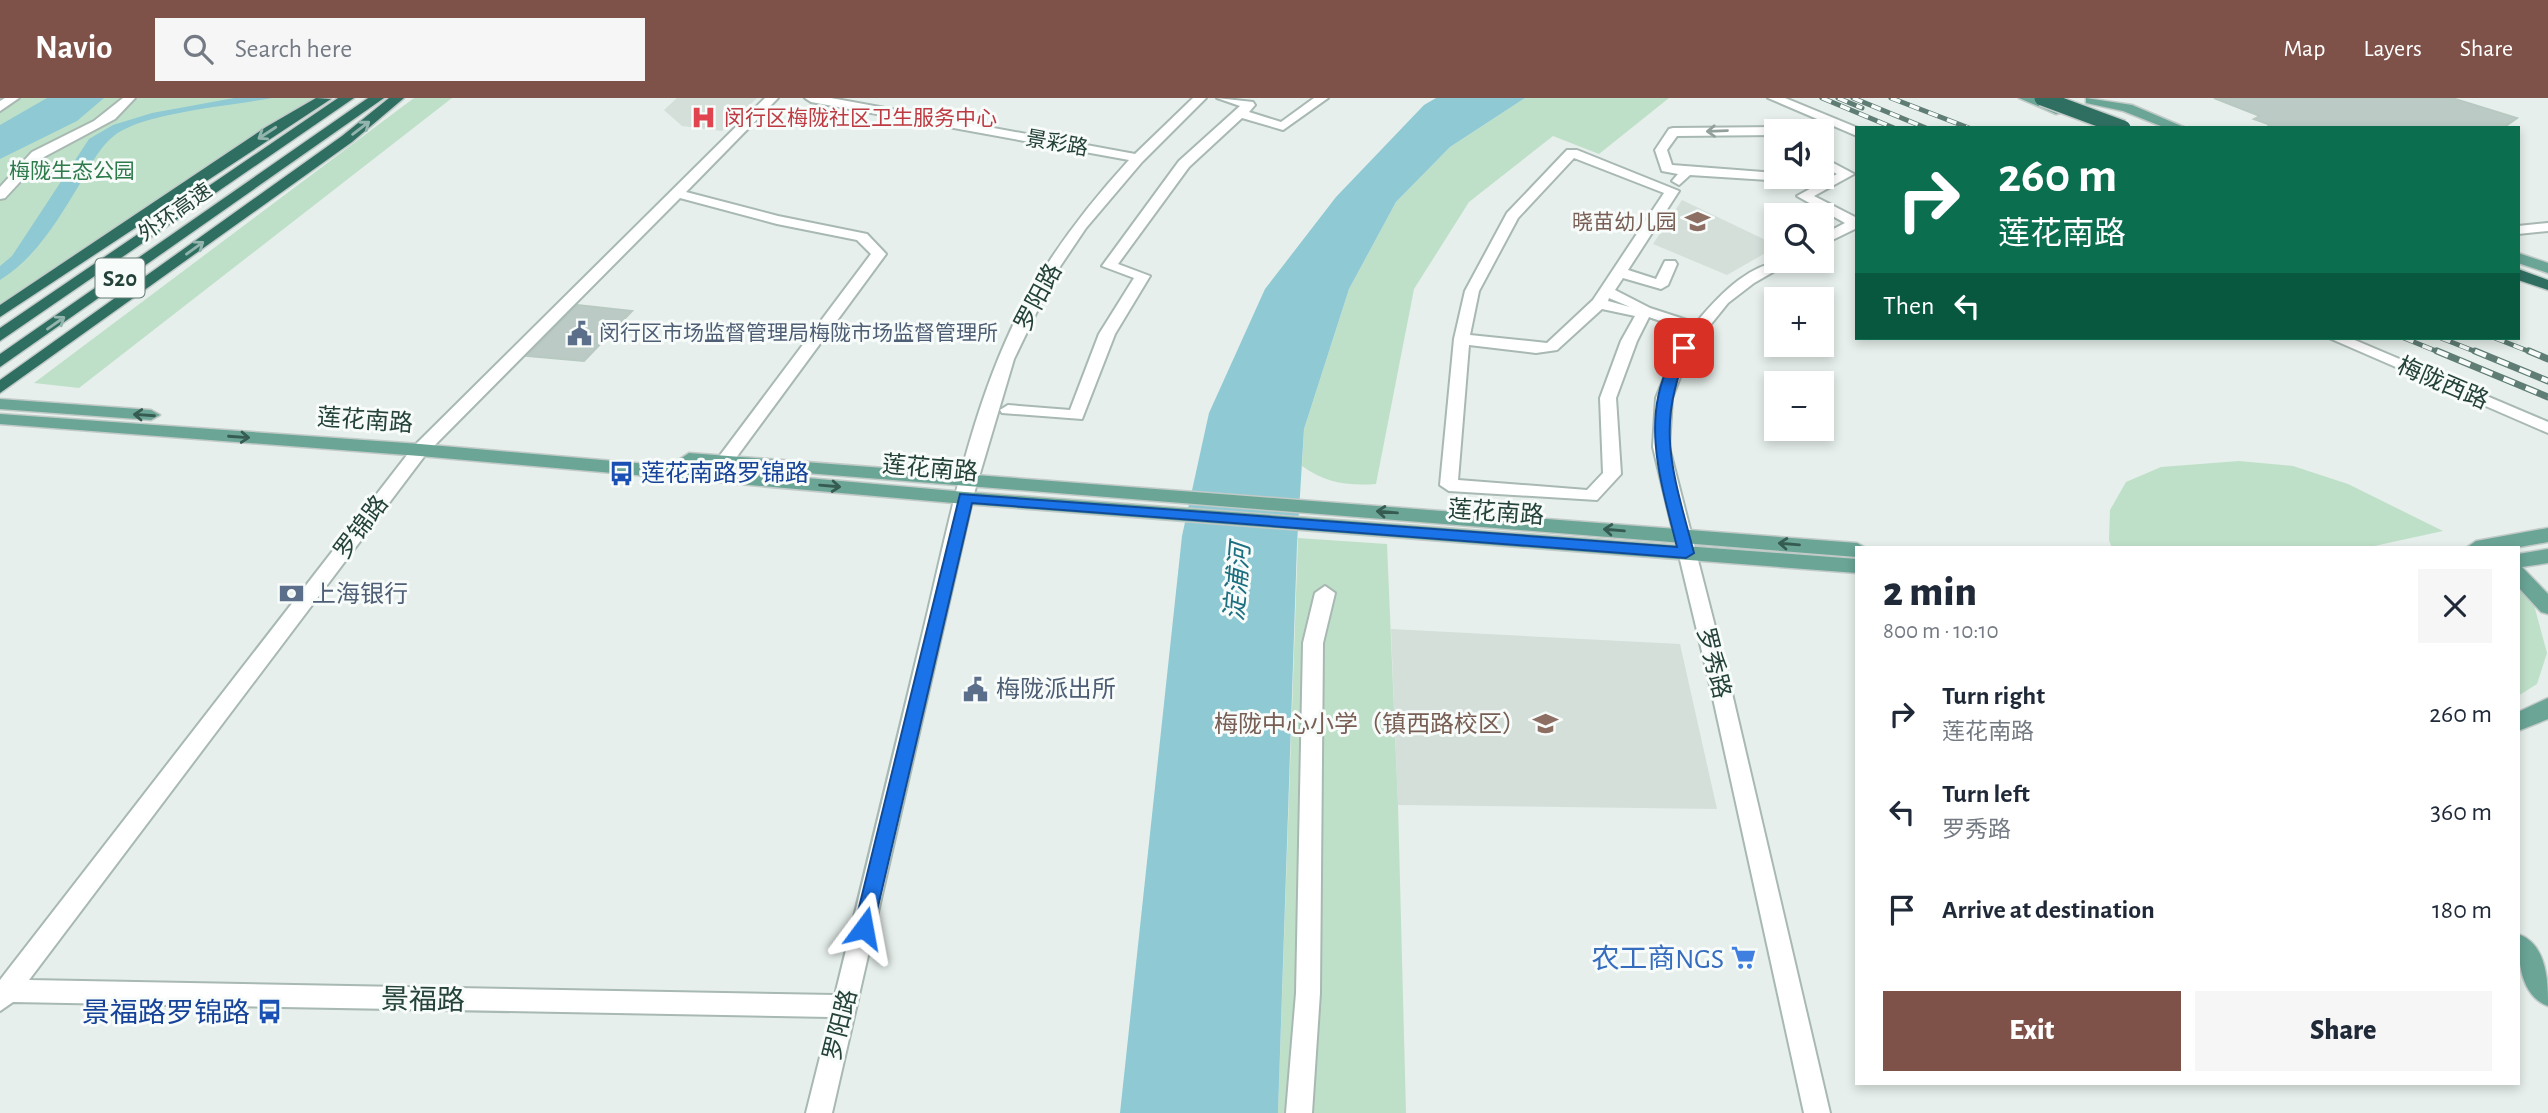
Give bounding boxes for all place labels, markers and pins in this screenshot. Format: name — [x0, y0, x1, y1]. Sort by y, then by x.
hospital icon: 闵行区梅陇社区卫生服务中心 — [690, 104, 718, 132]
place label: 闵行区梅陇社区卫生服务中心 — [724, 107, 997, 129]
school or university icon: 晓苗幼儿园 — [1683, 208, 1711, 236]
place label: 晓苗幼儿园 — [1572, 211, 1677, 233]
pin — [1654, 318, 1714, 378]
public building icon: 闵行区市场监督管理局梅陇市场监督管理所 — [565, 319, 593, 347]
place label: 闵行区市场监督管理局梅陇市场监督管理所 — [599, 322, 998, 344]
bus stop icon: 莲花南路罗锦路 — [607, 459, 635, 487]
place label: 莲花南路罗锦路 — [641, 460, 809, 486]
bank icon: 上海银行 — [278, 580, 306, 608]
place label: 上海银行 — [312, 581, 408, 607]
public building icon: 梅陇派出所 — [962, 675, 990, 703]
place label: 梅陇派出所 — [996, 676, 1116, 702]
school or university icon: 梅陇中心小学（镇西路校区） — [1532, 710, 1560, 738]
place label: 梅陇中心小学（镇西路校区） — [1214, 711, 1526, 737]
place label: 农工商NGS — [1591, 944, 1724, 974]
supermarket icon: 农工商NGS — [1730, 944, 1758, 972]
place label: 景福路罗锦路 — [82, 998, 250, 1028]
bus stop icon: 景福路罗锦路 — [256, 998, 284, 1026]

